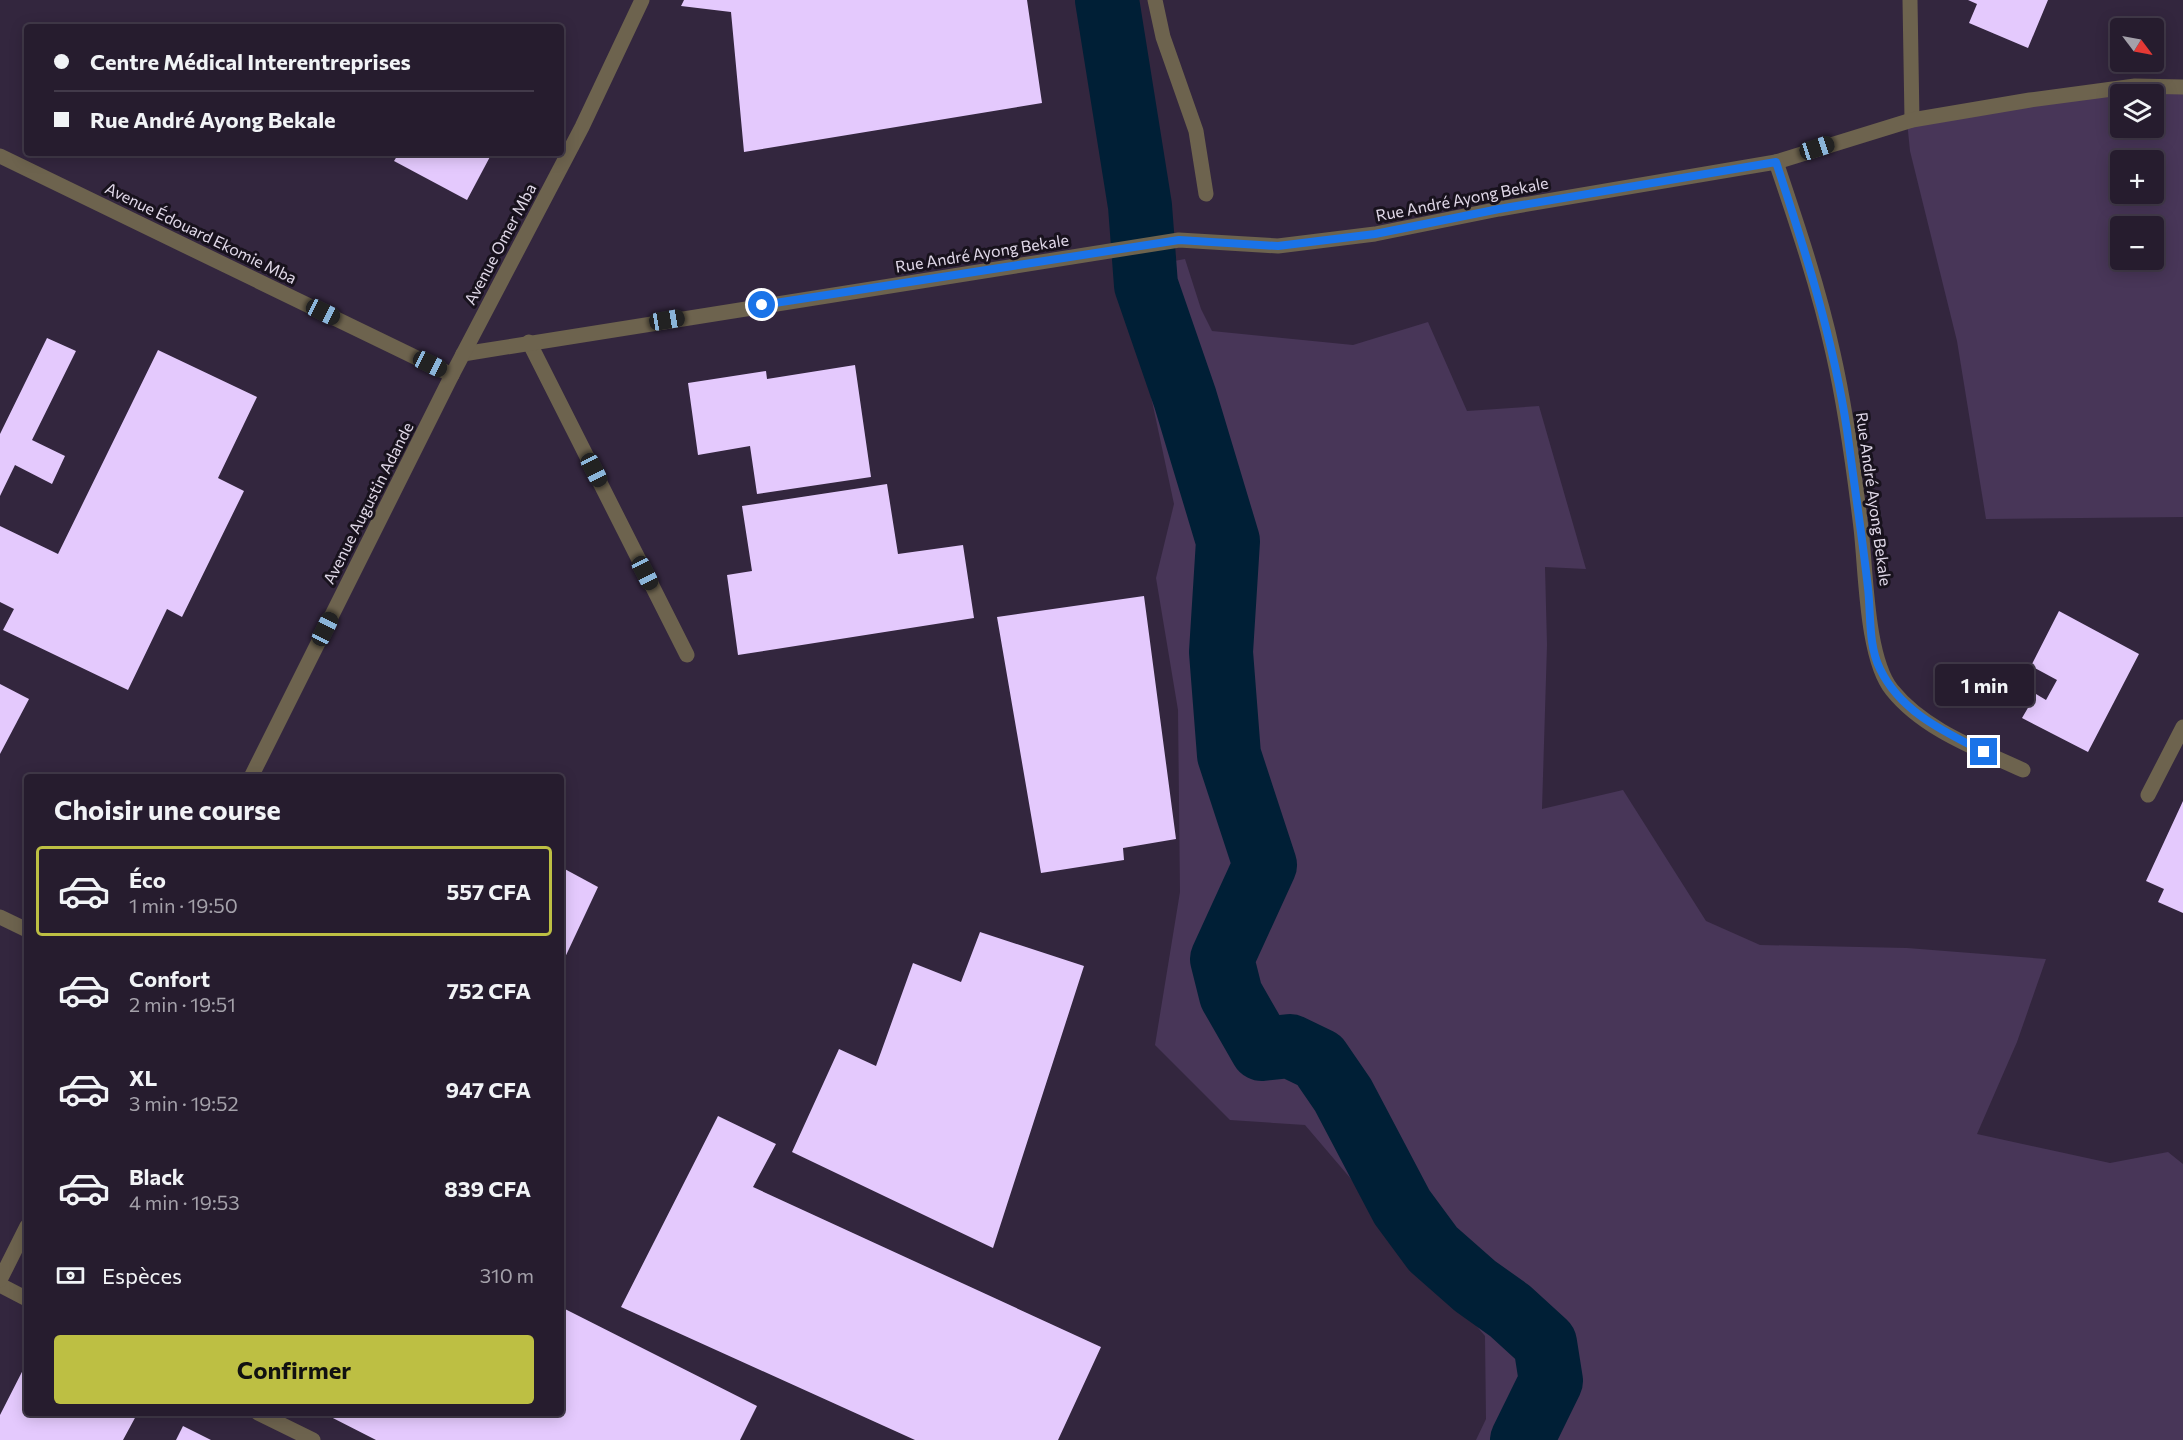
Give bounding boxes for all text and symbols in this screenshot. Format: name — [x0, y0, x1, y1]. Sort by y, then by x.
north arrow — [2110, 18, 2164, 72]
map controls — [2110, 18, 2164, 270]
text: Centre Médical Interentreprises — [90, 48, 411, 75]
button: layers — [2110, 84, 2164, 138]
text: Rue André Ayong Bekale — [90, 106, 336, 133]
car — [1797, 134, 1837, 162]
button: + — [2110, 150, 2164, 204]
street label: Rue André Ayong Bekale — [1374, 172, 1550, 225]
street label: Avenue Édouard Ekomie Mba — [102, 178, 300, 287]
street label: Avenue Omer Mba — [460, 180, 540, 308]
button: − — [2110, 216, 2164, 270]
street label: Rue André Ayong Bekale — [894, 229, 1070, 276]
route start — [748, 291, 775, 318]
car — [303, 296, 343, 328]
car — [648, 308, 686, 332]
car — [410, 348, 450, 380]
street label: Rue André Ayong Bekale — [1853, 411, 1896, 587]
street label: Avenue Augustin Adande — [318, 419, 417, 587]
car — [578, 450, 610, 490]
car — [629, 553, 661, 593]
car — [309, 609, 341, 649]
callout: 1 min — [1934, 665, 2034, 707]
text: 1 min — [1961, 673, 2008, 697]
route end — [1970, 738, 1997, 765]
text: Choisir une course — [54, 793, 281, 826]
icon: car — [57, 864, 111, 918]
text: Éco — [129, 866, 166, 893]
text: 557 CFA — [446, 878, 531, 905]
text: 1 min · 19:50 — [129, 893, 238, 917]
icon: car — [57, 963, 111, 1017]
text: Confort — [129, 965, 210, 992]
text: 752 CFA — [447, 977, 531, 1004]
text: 2 min · 19:51 — [129, 992, 236, 1016]
icon: car — [57, 1062, 111, 1116]
text: XL — [129, 1064, 157, 1091]
text: 947 CFA — [445, 1076, 531, 1103]
text: 3 min · 19:52 — [129, 1091, 239, 1115]
icon: car — [57, 1161, 111, 1215]
text: Black — [129, 1163, 184, 1190]
text: 839 CFA — [444, 1175, 531, 1202]
text: 4 min · 19:53 — [129, 1190, 240, 1214]
icon: cash — [54, 1259, 87, 1292]
text: Espèces — [102, 1262, 182, 1289]
text: 310 m — [480, 1263, 534, 1287]
button: Confirmer — [54, 1335, 534, 1404]

